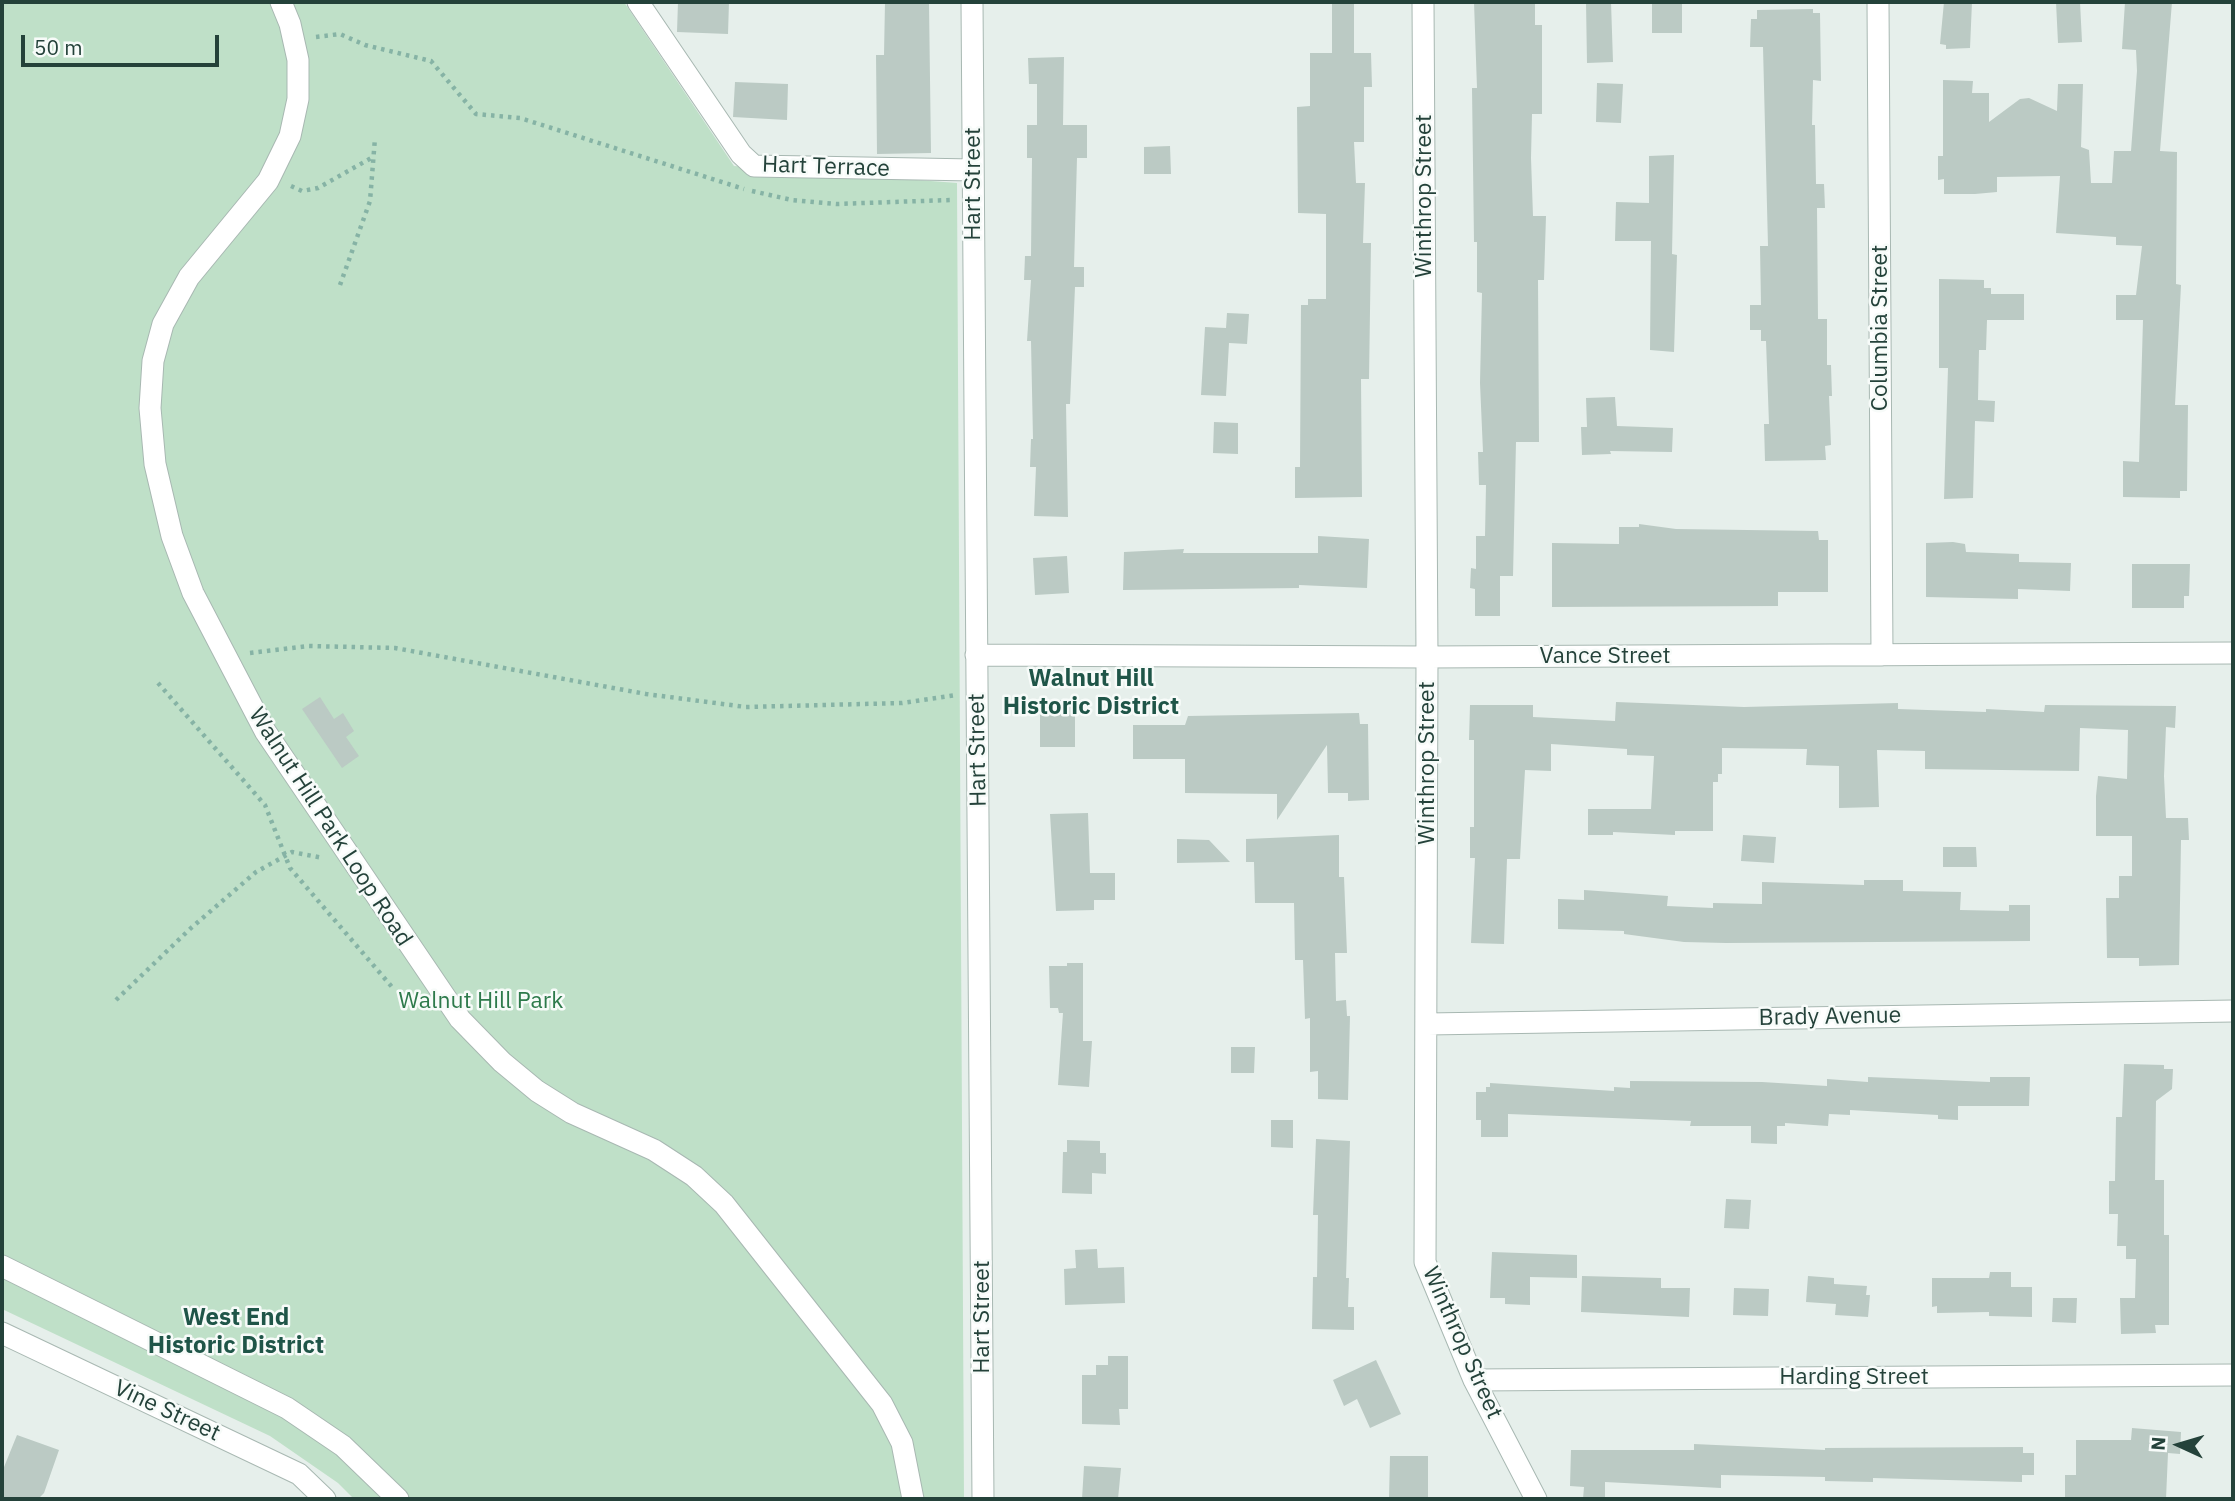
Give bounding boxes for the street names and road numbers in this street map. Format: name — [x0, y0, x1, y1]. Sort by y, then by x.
street label: Winthrop Street — [1410, 114, 1438, 278]
street label: Hart Street — [959, 127, 987, 241]
street label: Hart Terrace — [762, 151, 890, 183]
street label: Columbia Street — [1866, 245, 1894, 411]
street label: Vance Street — [1539, 642, 1671, 670]
street label: Winthrop Street — [1413, 681, 1441, 845]
street label: Hart Street — [963, 693, 993, 807]
street label: Walnut Hill Park Loop Road — [242, 703, 418, 951]
street label: Brady Avenue — [1758, 1002, 1902, 1032]
street label: Hart Street — [968, 1260, 996, 1374]
street label: Winthrop Street — [1416, 1263, 1508, 1423]
street label: Harding Street — [1779, 1363, 1929, 1391]
street label: Vine Street — [110, 1374, 224, 1448]

